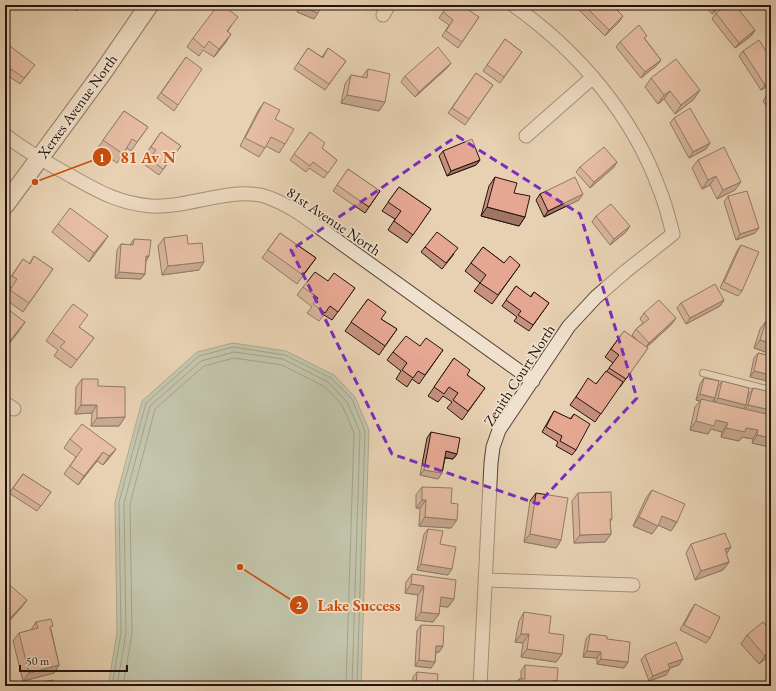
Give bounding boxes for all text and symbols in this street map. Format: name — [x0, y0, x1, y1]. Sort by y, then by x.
street label: Xerxes Avenue North — [32, 50, 121, 163]
callout: 81 Av N — [92, 143, 183, 171]
text: 81 Av N — [120, 147, 176, 168]
text: 1 — [99, 150, 105, 166]
street label: 81st Avenue North — [283, 182, 385, 260]
street label: Zenith Court North — [479, 320, 559, 429]
callout: Lake Success — [289, 591, 408, 619]
text: Lake Success — [317, 595, 401, 616]
text: 2 — [296, 597, 303, 613]
scale bar — [20, 647, 127, 673]
text: 50 m — [26, 653, 50, 669]

